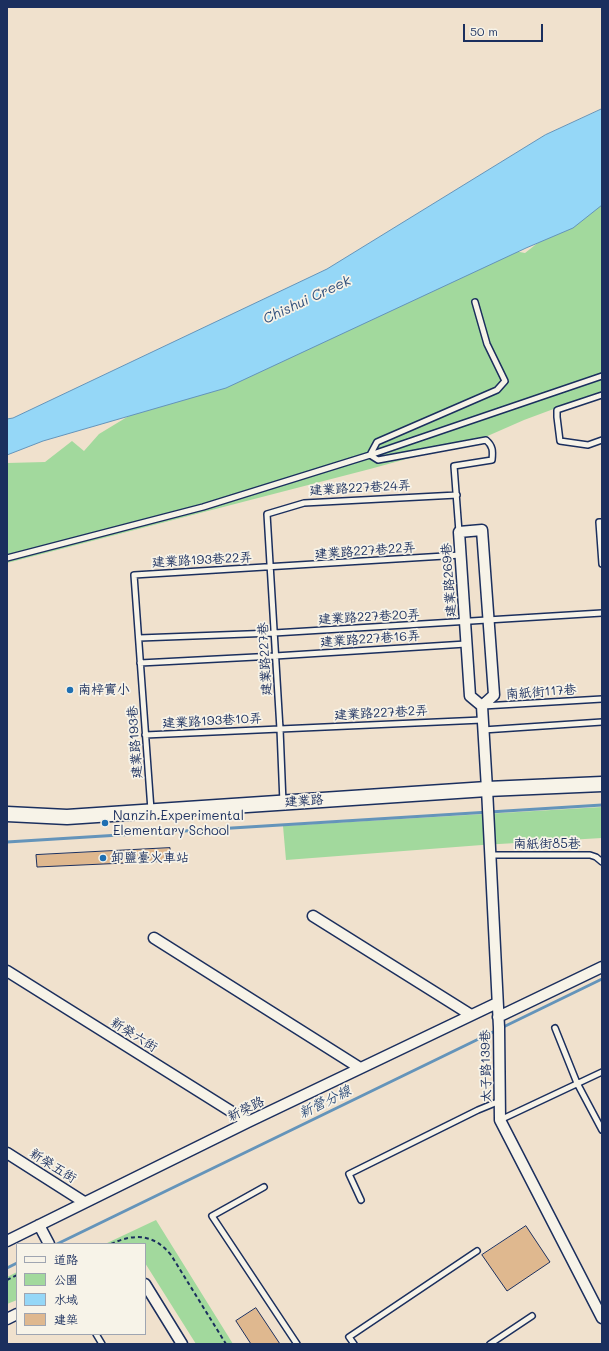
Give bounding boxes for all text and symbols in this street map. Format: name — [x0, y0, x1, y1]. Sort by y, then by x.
scale bar — [465, 16, 545, 42]
text: 50 m — [470, 23, 498, 39]
water label: Chishui Creek — [260, 272, 354, 328]
street label: 建業路227巷24弄 — [309, 478, 411, 498]
street label: 建業路227巷22弄 — [314, 540, 416, 562]
street label: 建業路269巷 — [439, 542, 459, 618]
street label: 建業路193巷22弄 — [151, 550, 253, 570]
street label: 建業路227巷20弄 — [318, 607, 420, 627]
street label: 建業路227巷 — [255, 622, 275, 696]
street label: 建業路227巷16弄 — [319, 628, 421, 650]
place label: 南梓實小 — [78, 682, 130, 698]
street label: 南紙街117巷 — [505, 682, 577, 702]
marker: 南梓實小 — [65, 685, 75, 695]
street label: 建業路227巷2弄 — [334, 703, 428, 723]
street label: 建業路193巷 — [125, 705, 145, 779]
street label: 建業路193巷10弄 — [162, 711, 262, 731]
street label: 建業路 — [284, 792, 324, 810]
place label: Nanzih Experimental Elementary School — [113, 808, 244, 839]
marker: Nanzih Experimental Elementary School — [100, 818, 110, 828]
street label: 南紙街85巷 — [513, 836, 581, 852]
place label: 卸鹽臺火車站 — [111, 850, 189, 866]
marker: 卸鹽臺火車站 — [98, 853, 108, 863]
street label: 新榮六街 — [108, 1015, 160, 1055]
street label: 太子路139巷 — [478, 1029, 494, 1103]
water label: 新營分線 — [296, 1082, 354, 1122]
street label: 新榮路 — [225, 1093, 267, 1125]
street label: 新榮五街 — [27, 1146, 79, 1186]
legend — [16, 1243, 146, 1335]
text: 道路 — [54, 1251, 78, 1267]
text: 公園 — [54, 1271, 78, 1287]
text: 水域 — [54, 1291, 78, 1307]
text: 建築 — [54, 1311, 78, 1327]

